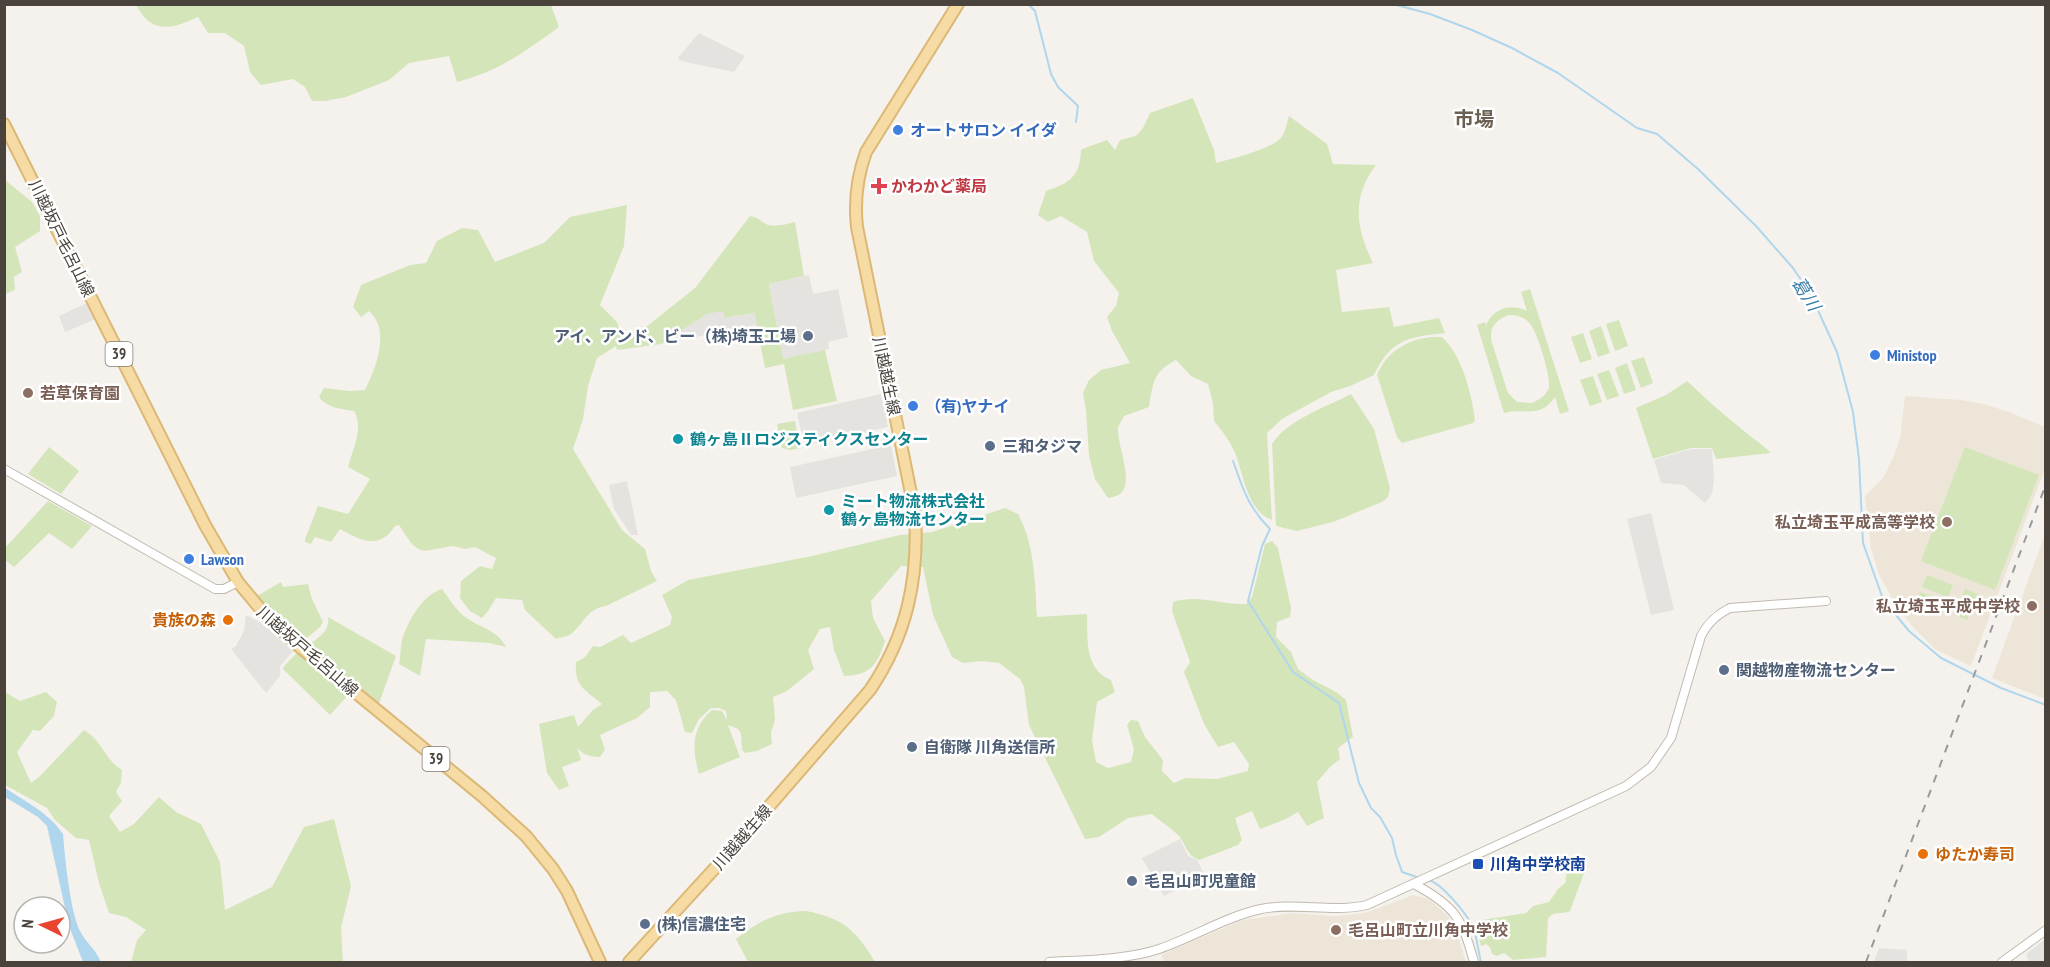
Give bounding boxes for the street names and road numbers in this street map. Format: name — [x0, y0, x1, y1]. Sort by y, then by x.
street label: 川越坂戸毛呂山線 — [25, 176, 99, 300]
street label: 川越越生線 — [869, 335, 905, 417]
road number: 39 — [106, 342, 132, 366]
street label: 川越坂戸毛呂山線 — [253, 601, 363, 701]
road number: 39 — [422, 747, 450, 771]
street label: 川越越生線 — [708, 800, 776, 874]

